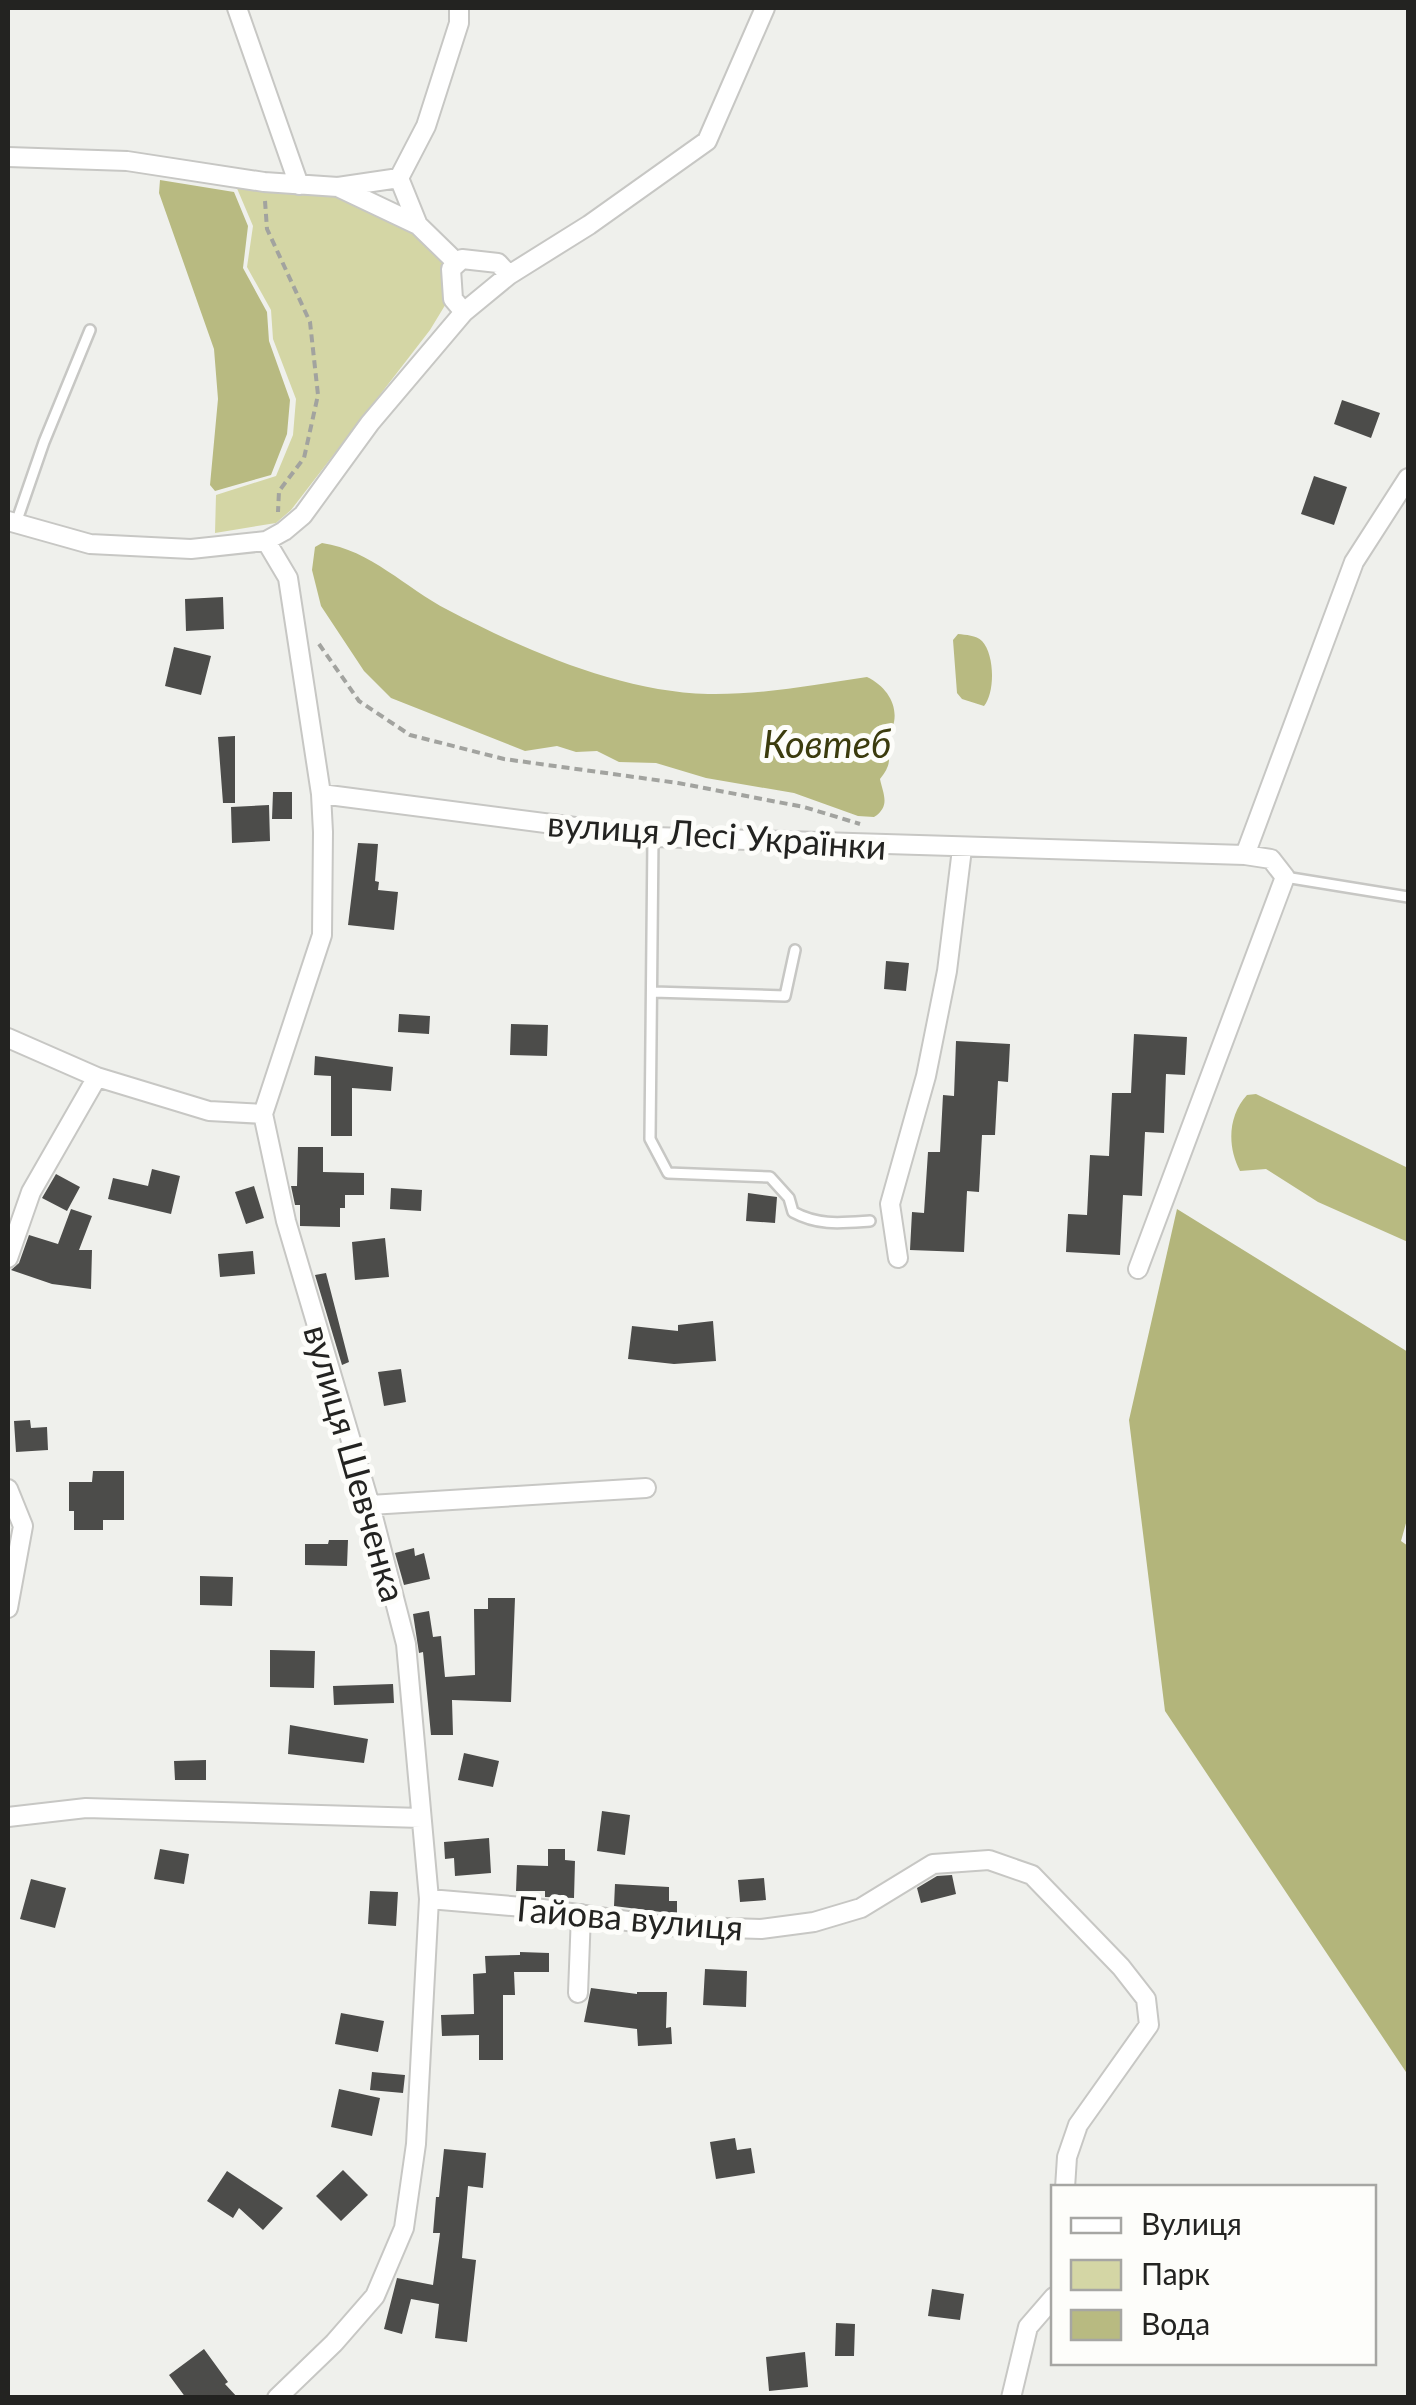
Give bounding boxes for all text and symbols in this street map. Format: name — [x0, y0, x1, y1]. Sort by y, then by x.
water label: Ковтеб — [763, 720, 892, 766]
street label: вулиця Лесі Українки — [546, 801, 888, 867]
street label: вулиця Шевченка — [296, 1320, 416, 1606]
street label: Гайова вулиця — [515, 1886, 745, 1948]
legend — [1051, 2185, 1376, 2365]
text: Вулиця — [1141, 2205, 1242, 2241]
text: Парк — [1141, 2255, 1210, 2291]
text: Вода — [1141, 2305, 1210, 2341]

